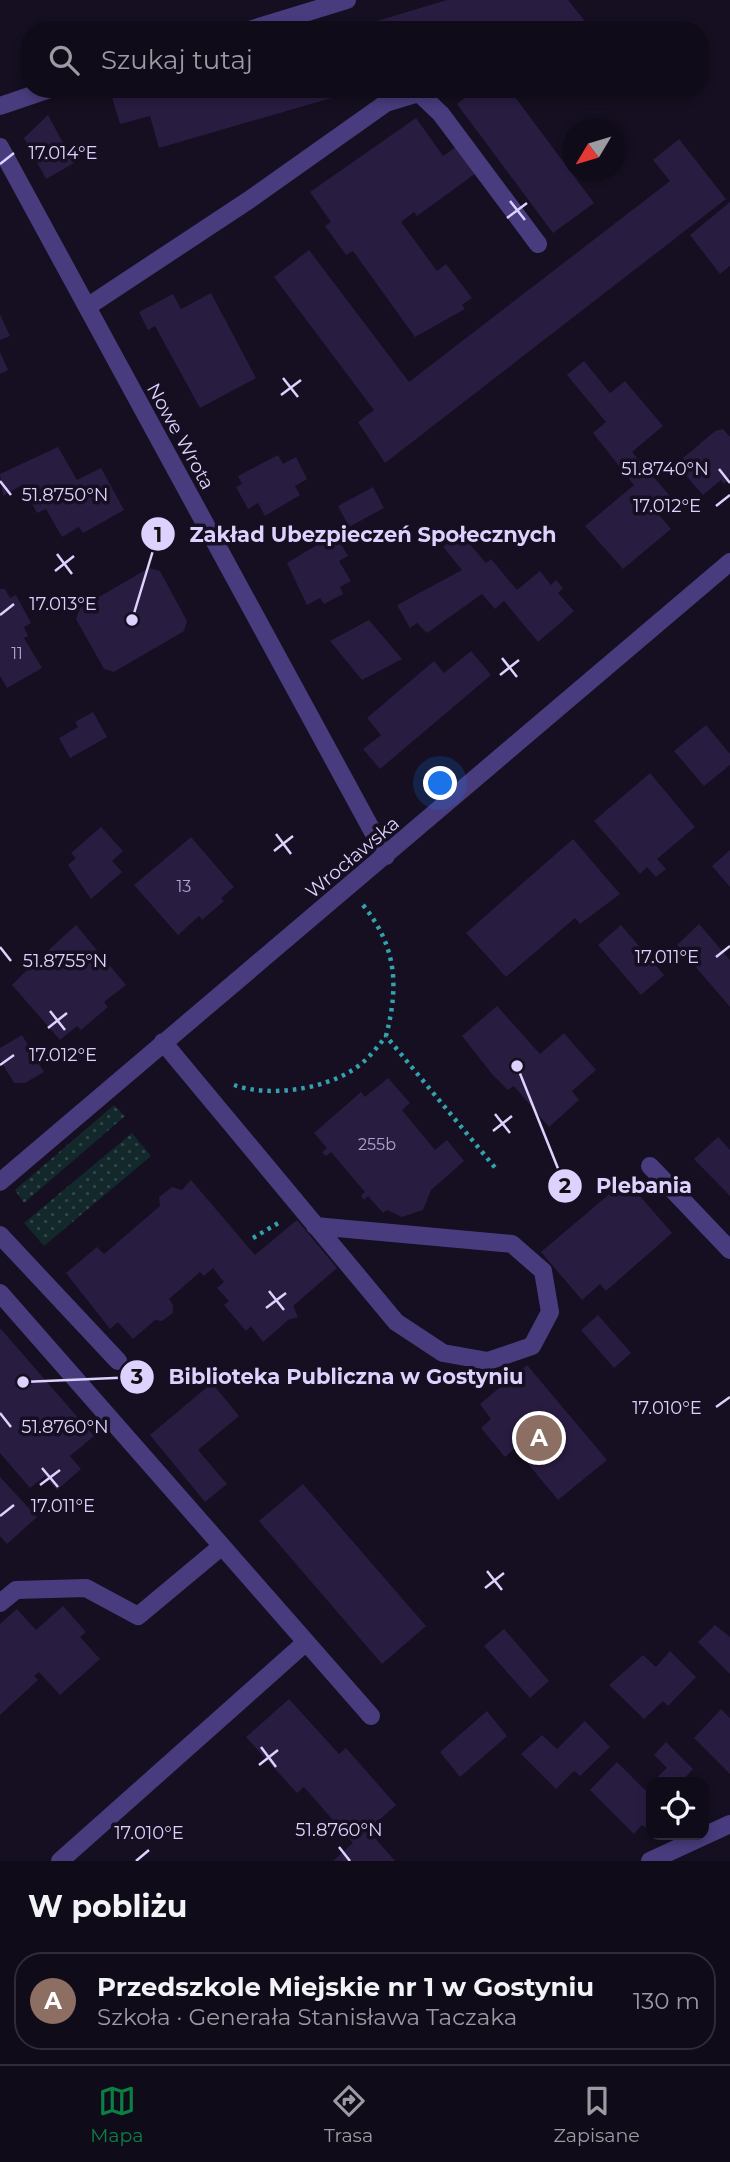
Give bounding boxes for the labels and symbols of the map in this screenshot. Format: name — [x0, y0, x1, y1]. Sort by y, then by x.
north arrow — [562, 119, 625, 182]
text: 17.014°E — [28, 142, 98, 164]
street label: Nowe Wrota — [142, 379, 219, 494]
text: 51.8740°N — [621, 458, 709, 480]
text: 51.8750°N — [22, 484, 108, 506]
text: 17.012°E — [633, 495, 701, 517]
callout: Zakład Ubezpieczeń Społecznych — [140, 513, 570, 555]
text: 1 — [154, 522, 162, 547]
text: Zakład Ubezpieczeń Społecznych — [189, 522, 557, 547]
text: 17.013°E — [29, 593, 97, 615]
house number: 11 — [11, 644, 23, 663]
your location — [423, 766, 457, 800]
street label: Wrocławska — [301, 812, 404, 903]
house number: 13 — [177, 877, 191, 896]
text: 17.011°E — [635, 946, 699, 968]
text: 51.8755°N — [23, 950, 107, 972]
text: 17.012°E — [29, 1044, 97, 1066]
house number: 255b — [358, 1135, 396, 1154]
callout: Plebania — [547, 1165, 706, 1207]
text: 2 — [559, 1173, 571, 1198]
text: Plebania — [596, 1173, 692, 1198]
callout: Biblioteka Publiczna w Gostyniu — [119, 1356, 537, 1398]
text: 3 — [130, 1364, 143, 1389]
text: Biblioteka Publiczna w Gostyniu — [169, 1364, 524, 1389]
text: 17.010°E — [632, 1397, 702, 1419]
pin: A — [516, 1412, 562, 1464]
text: 51.8760°N — [21, 1416, 109, 1438]
text: 17.011°E — [31, 1495, 95, 1517]
text: 51.8760°N — [295, 1819, 383, 1841]
text: 17.010°E — [114, 1822, 184, 1844]

